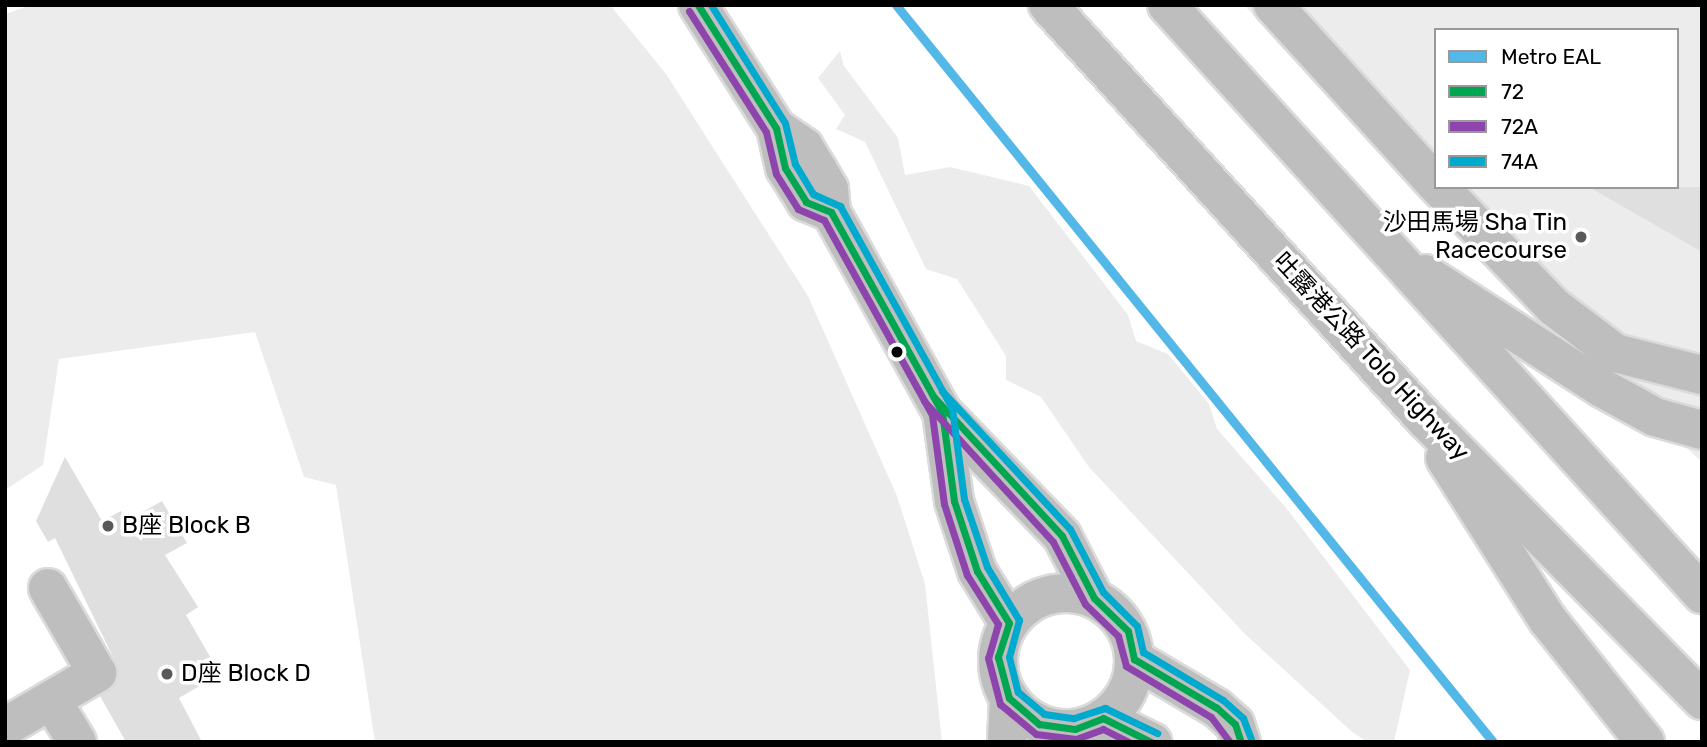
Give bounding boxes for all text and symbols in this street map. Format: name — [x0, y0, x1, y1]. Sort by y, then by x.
legend — [1434, 28, 1679, 189]
text: Metro EAL — [1501, 44, 1601, 69]
text: 72 — [1501, 79, 1524, 104]
text: 72A — [1501, 114, 1538, 139]
text: 74A — [1501, 149, 1538, 174]
place label: 沙田馬場 Sha Tin Racecourse — [1382, 209, 1567, 265]
marker: 沙田馬場 Sha Tin Racecourse — [1573, 229, 1589, 245]
street label: 吐露港公路 Tolo Highway — [1267, 247, 1475, 467]
unlabelled marker — [890, 345, 904, 359]
place label: B座 Block B — [122, 512, 251, 540]
marker: B座 Block B — [100, 518, 116, 534]
place label: D座 Block D — [181, 660, 311, 688]
marker: D座 Block D — [159, 666, 175, 682]

